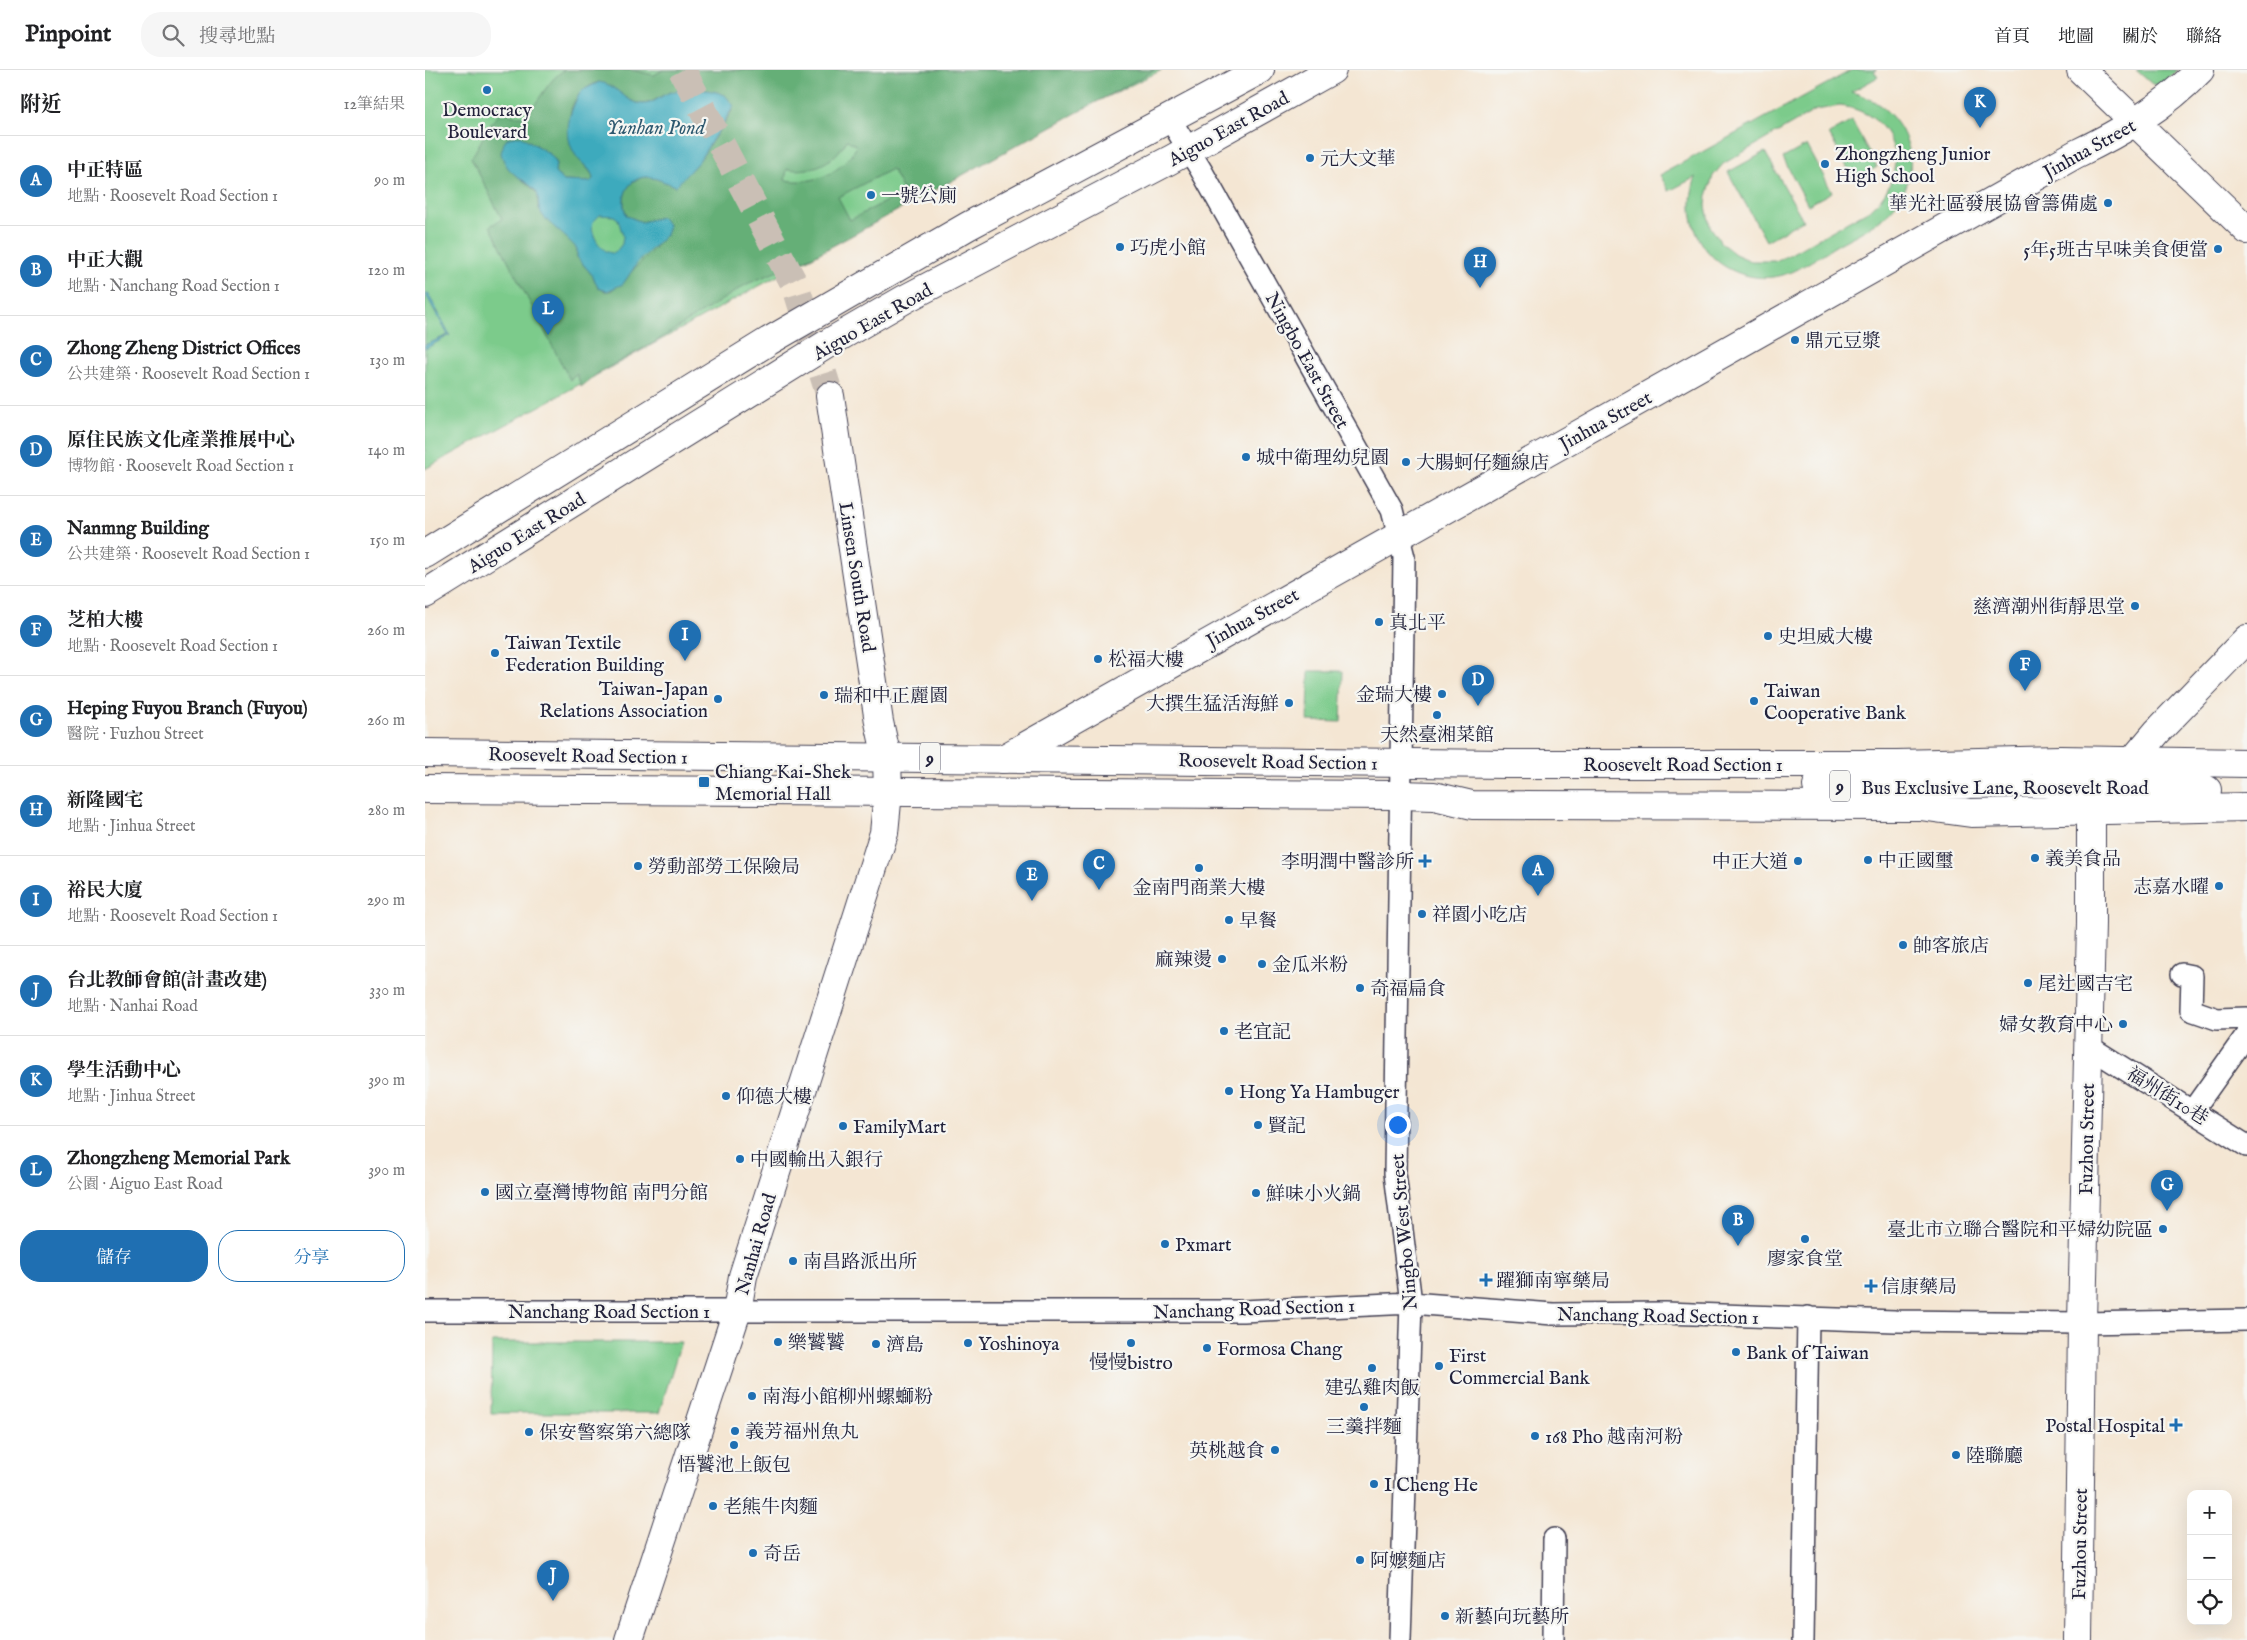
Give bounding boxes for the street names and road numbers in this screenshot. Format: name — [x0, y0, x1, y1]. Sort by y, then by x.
street label: Aiguo East Road — [1164, 86, 1294, 173]
street label: Jinhua Street — [2038, 114, 2141, 186]
street label: Aiguo East Road — [808, 278, 938, 367]
street label: Ningbo East Street — [1259, 289, 1354, 434]
street label: Jinhua Street — [1554, 386, 1657, 458]
street label: Aiguo East Road — [463, 488, 591, 580]
street label: Linsen South Road — [832, 500, 880, 655]
street label: Jinhua Street — [1201, 583, 1304, 655]
road number: 9 — [920, 742, 940, 774]
street label: Roosevelt Road Section 1 — [488, 743, 688, 771]
street label: Roosevelt Road Section 1 — [1178, 749, 1378, 777]
street label: Roosevelt Road Section 1 — [1583, 754, 1783, 778]
road number: 9 — [1830, 770, 1850, 801]
street label: Bus Exclusive Lane, Roosevelt Road — [1861, 777, 2150, 801]
street label: 福州街10巷 — [2121, 1062, 2212, 1131]
street label: Fuzhou Street — [2075, 1082, 2101, 1195]
street label: Ningbo West Street — [1386, 1152, 1424, 1311]
street label: Nanhai Road — [731, 1190, 783, 1298]
street label: Nanchang Road Section 1 — [1153, 1294, 1355, 1326]
street label: Nanchang Road Section 1 — [508, 1301, 710, 1325]
street label: Nanchang Road Section 1 — [1557, 1303, 1759, 1331]
street label: Fuzhou Street — [2068, 1487, 2094, 1600]

